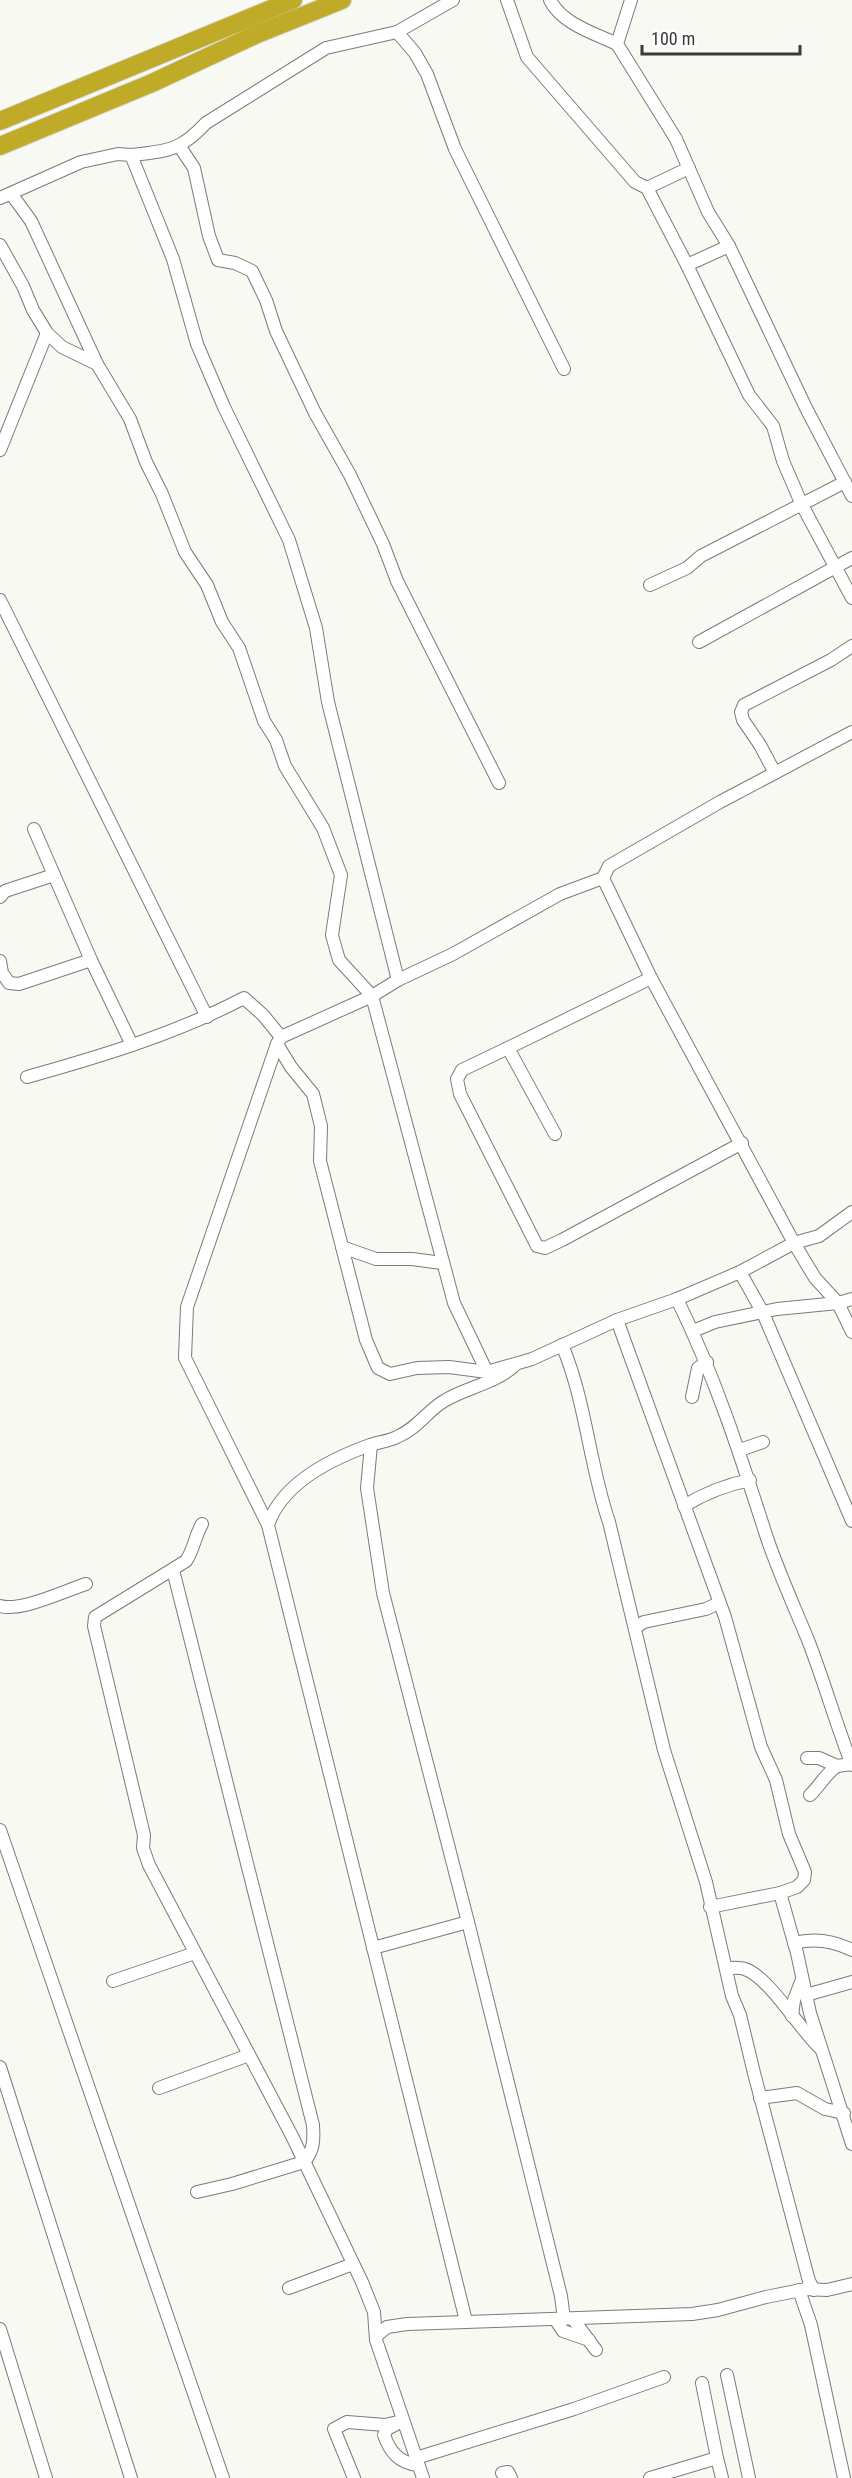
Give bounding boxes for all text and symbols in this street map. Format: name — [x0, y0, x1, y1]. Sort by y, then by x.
scale bar — [642, 18, 800, 56]
text: 100 m — [651, 28, 695, 49]

